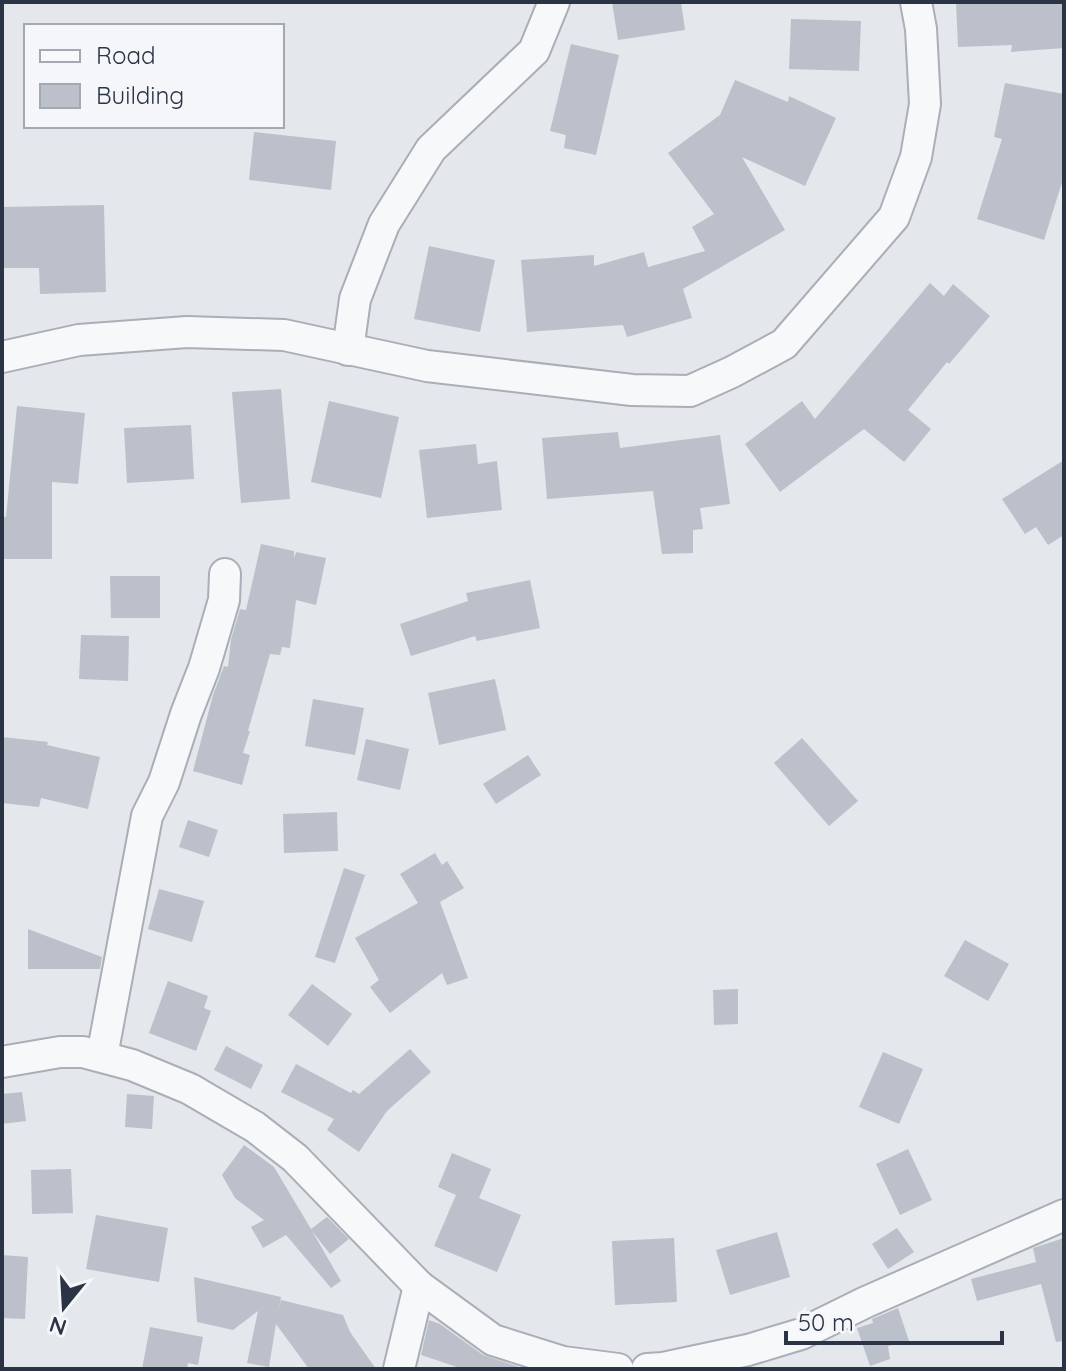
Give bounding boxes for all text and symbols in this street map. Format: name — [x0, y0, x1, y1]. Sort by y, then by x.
legend — [24, 24, 284, 128]
text: Road — [96, 40, 156, 70]
text: Building — [96, 80, 184, 110]
north arrow — [24, 1267, 104, 1347]
scale bar — [786, 1295, 1002, 1345]
text: 50 m — [798, 1307, 854, 1337]
text: N — [46, 1310, 70, 1342]

